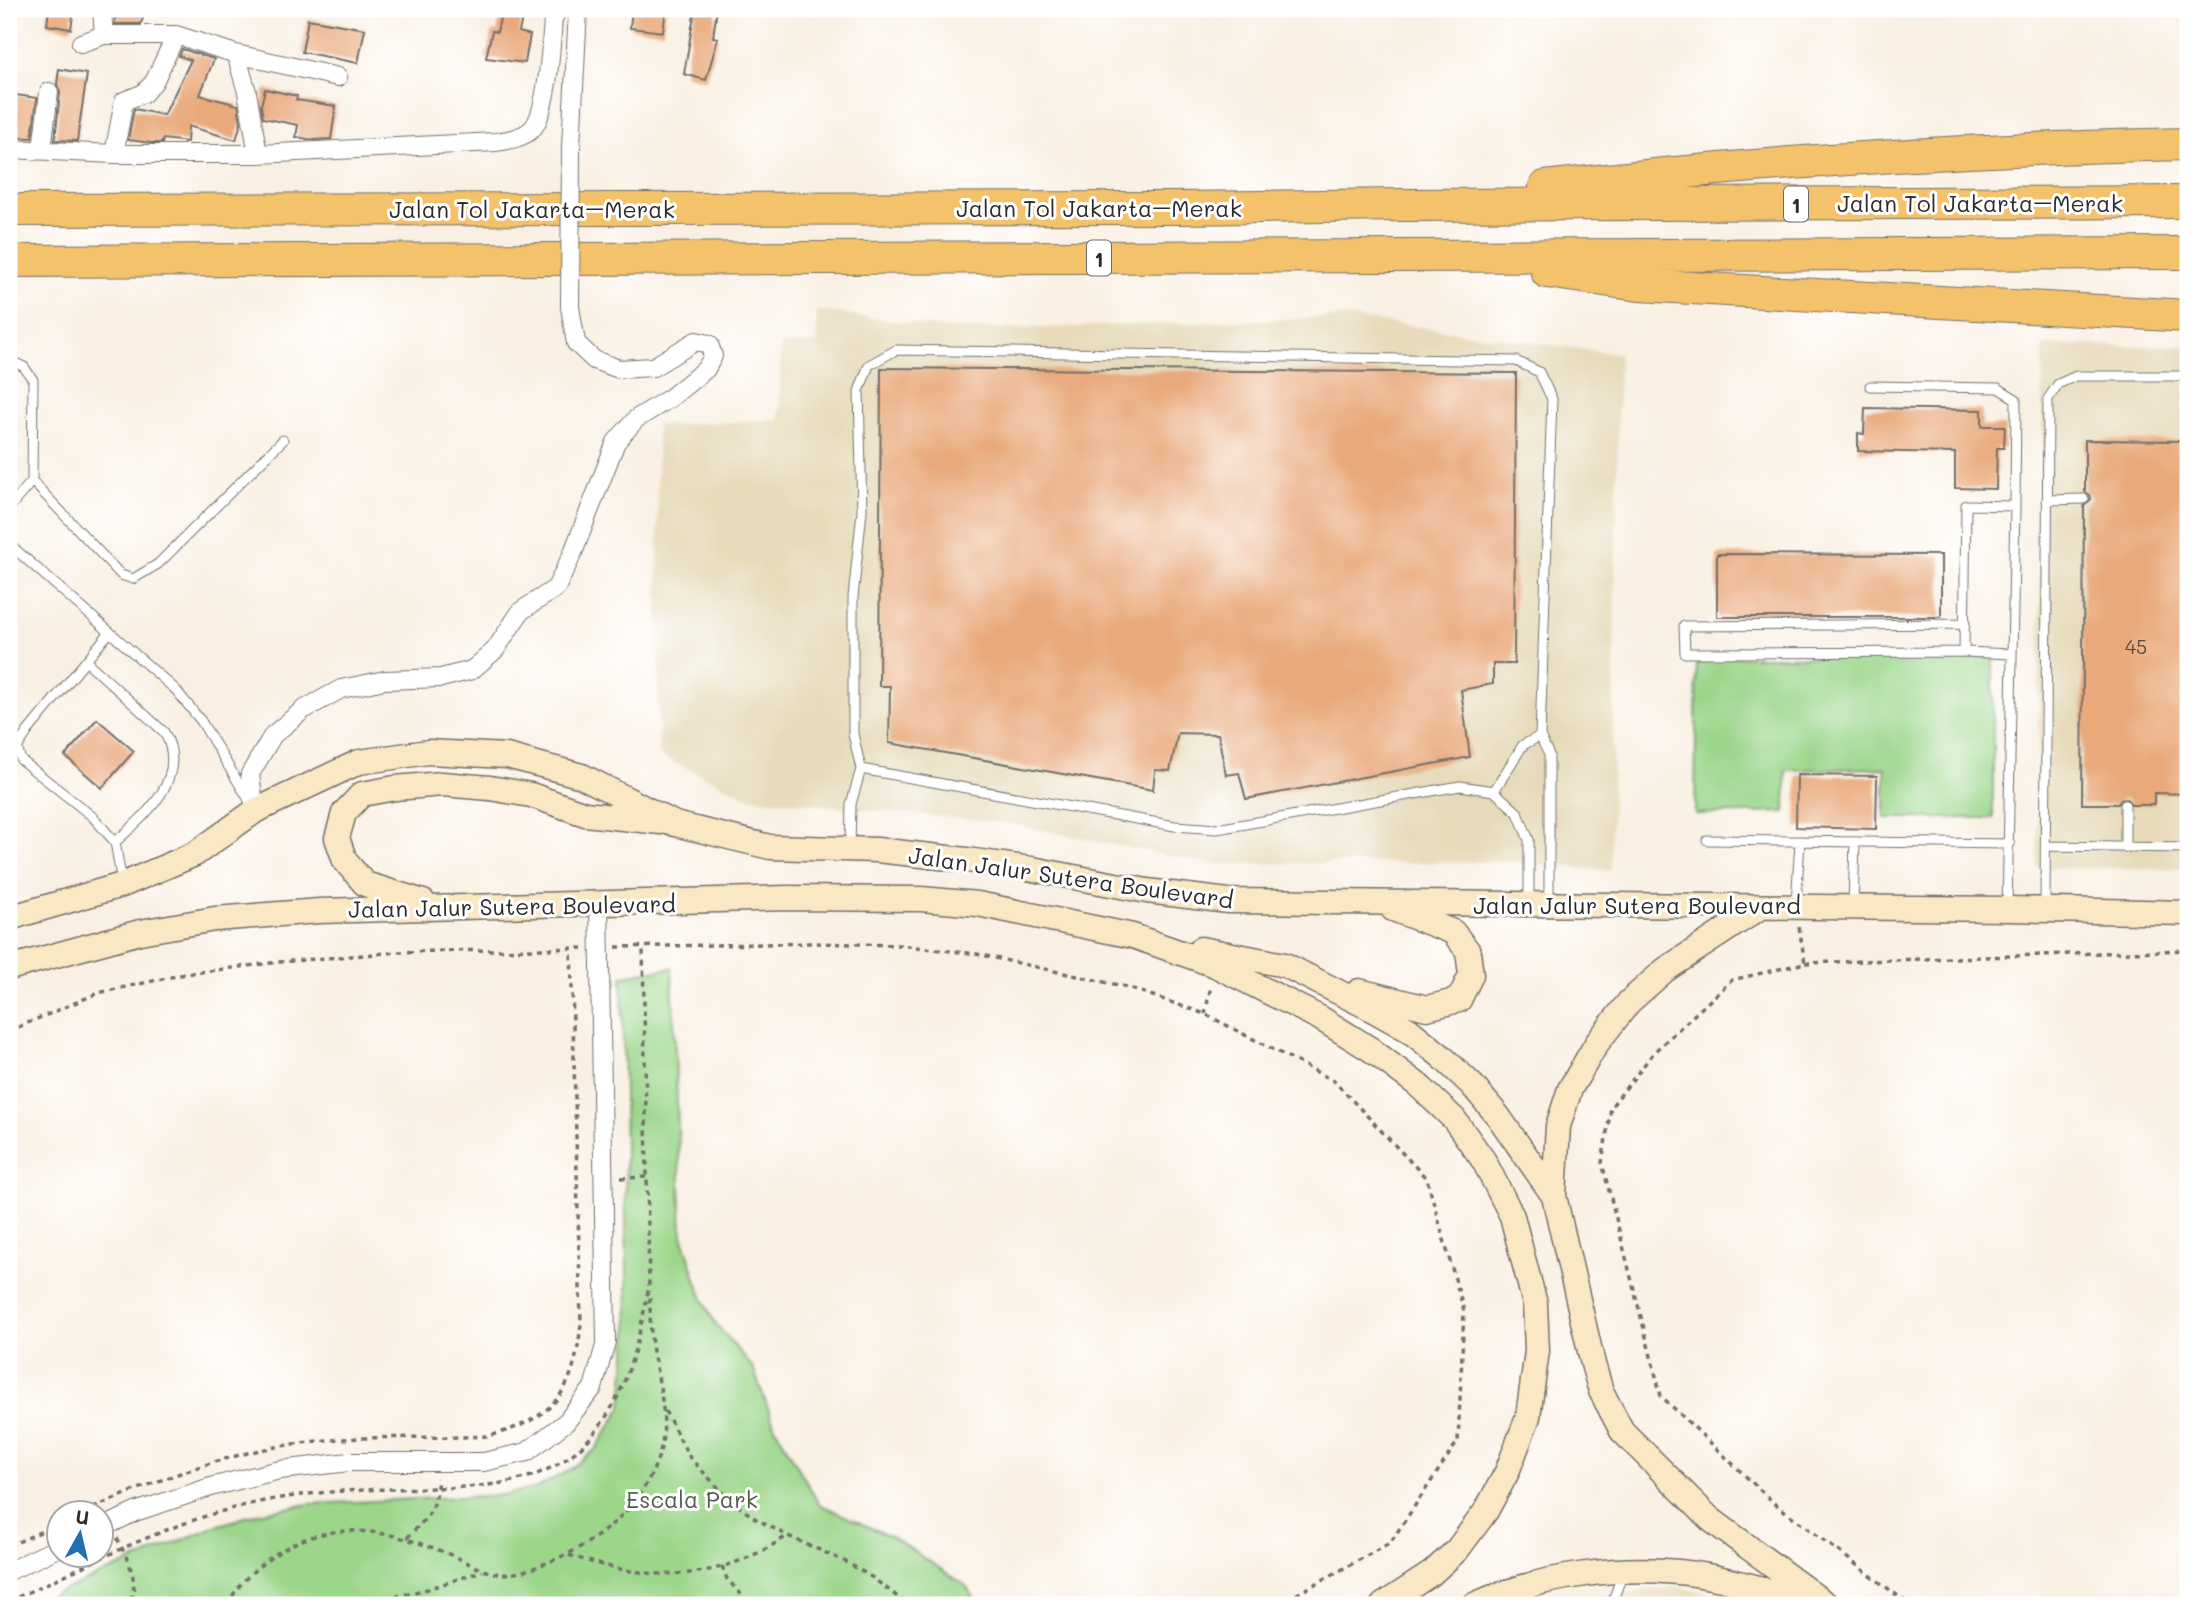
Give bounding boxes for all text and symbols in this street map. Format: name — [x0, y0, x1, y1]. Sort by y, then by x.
road number: 1 — [1784, 186, 1808, 222]
street label: Jalan Tol Jakarta–Merak — [1837, 188, 2123, 218]
street label: Jalan Tol Jakarta–Merak — [956, 193, 1242, 223]
street label: Jalan Tol Jakarta–Merak — [389, 194, 675, 224]
road number: 1 — [1087, 240, 1111, 276]
house number: 45 — [2125, 634, 2147, 659]
street label: Jalan Jalur Sutera Boulevard — [907, 839, 1235, 915]
street label: Jalan Jalur Sutera Boulevard — [348, 888, 676, 924]
street label: Jalan Jalur Sutera Boulevard — [1473, 890, 1801, 920]
park label: Escala Park — [626, 1484, 758, 1514]
north arrow — [46, 1498, 116, 1568]
text: U — [74, 1503, 91, 1530]

